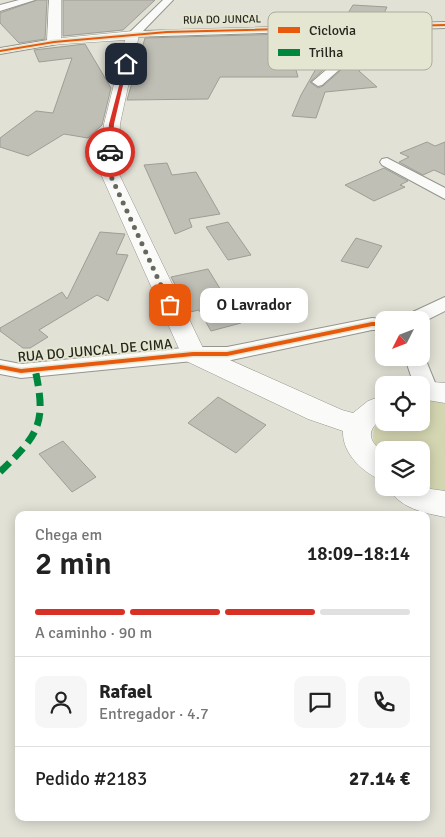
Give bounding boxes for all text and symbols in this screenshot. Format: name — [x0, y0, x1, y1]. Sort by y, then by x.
street label: RUA DO JUNCAL — [183, 12, 262, 27]
legend — [268, 12, 432, 70]
text: Ciclovia — [309, 22, 356, 39]
pin — [105, 43, 147, 85]
text: Trilha — [309, 44, 343, 61]
icon: home — [112, 50, 140, 78]
courier — [85, 127, 135, 177]
icon: car — [96, 138, 124, 166]
pin — [149, 284, 191, 326]
callout: O Lavrador — [200, 288, 308, 322]
icon: bag — [156, 291, 184, 319]
text: O Lavrador — [217, 295, 291, 315]
north arrow — [375, 311, 430, 366]
map controls — [375, 311, 430, 496]
street label: RUA DO JUNCAL DE CIMA — [17, 335, 174, 366]
button: locate — [375, 376, 430, 431]
button: layers — [375, 441, 430, 496]
text: Chega em — [35, 525, 102, 545]
text: 18:09–18:14 — [307, 542, 410, 566]
text: 2 min — [35, 544, 112, 583]
text: A caminho · 90 m — [35, 623, 152, 643]
button: person — [35, 676, 87, 728]
button: chat — [294, 676, 346, 728]
button: phone — [358, 676, 410, 728]
text: Rafael — [99, 680, 152, 704]
text: Entregador · 4.7 — [99, 704, 209, 724]
text: Pedido #2183 — [35, 767, 147, 791]
text: 27.14 € — [349, 767, 410, 791]

